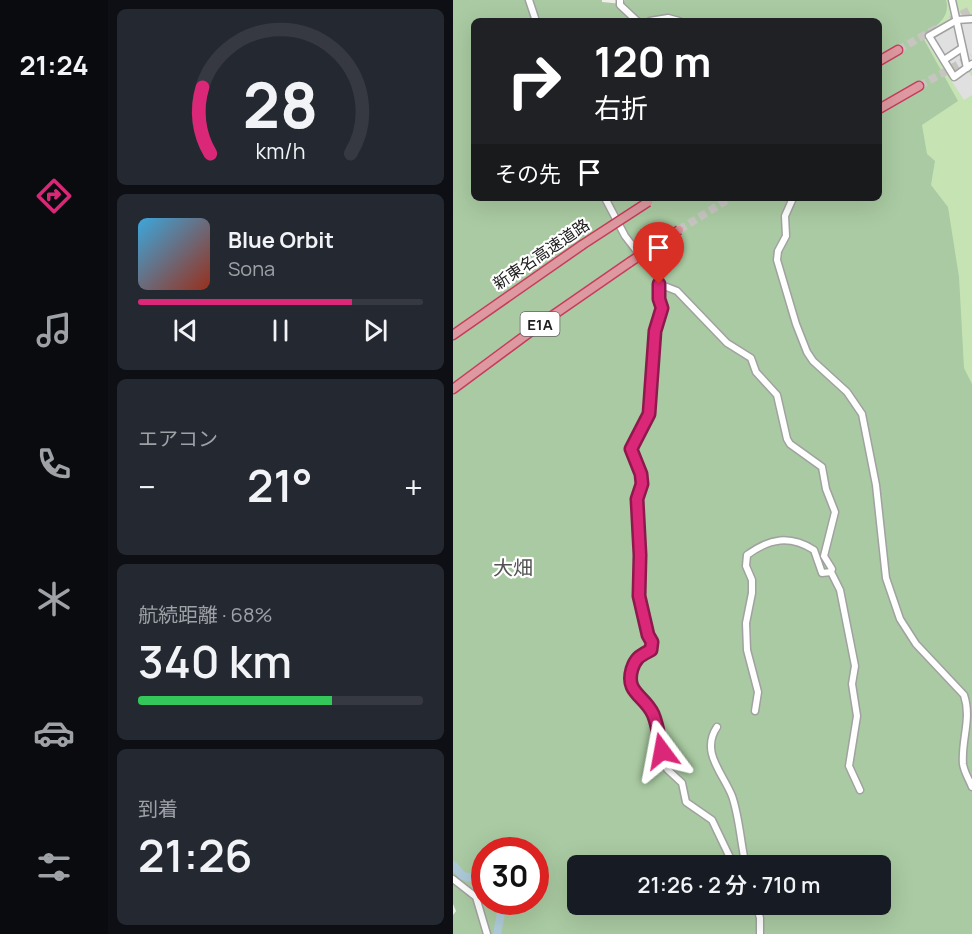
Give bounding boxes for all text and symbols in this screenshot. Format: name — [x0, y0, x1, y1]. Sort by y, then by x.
text: 120 m — [594, 32, 711, 90]
icon: right — [495, 42, 573, 120]
text: 21:24 — [19, 46, 89, 83]
text: 28 — [243, 61, 318, 147]
text: 右折 — [594, 89, 648, 126]
text: km/h — [256, 136, 305, 165]
icon: arrive — [573, 156, 606, 189]
text: その先 — [495, 159, 561, 189]
icon: directions — [33, 175, 75, 217]
street label: 新東名高速道路 — [488, 214, 594, 294]
pin — [633, 222, 684, 284]
text: Blue Orbit — [228, 225, 334, 255]
icon: arrive — [642, 231, 675, 264]
text: Sona — [228, 255, 275, 282]
icon: music — [33, 309, 75, 351]
road number: E1A — [521, 312, 559, 336]
icon: previous — [169, 314, 202, 347]
icon: pause — [264, 314, 297, 347]
icon: next — [359, 314, 392, 347]
text: エアコン — [138, 425, 218, 452]
icon: phone — [33, 443, 75, 485]
text: 21° — [247, 454, 313, 516]
text: − — [138, 464, 156, 509]
text: + — [404, 464, 423, 509]
district label: 大畑 — [493, 554, 533, 581]
icon: climate — [33, 578, 75, 620]
text: 航続距離 · 68% — [138, 601, 273, 628]
text: 340 km — [138, 630, 292, 692]
icon: car — [33, 712, 75, 754]
position arrow — [630, 719, 694, 783]
text: 到着 — [138, 795, 178, 822]
text: 21:26 — [138, 824, 253, 886]
speed limit sign: 30 — [471, 837, 549, 915]
icon: filters — [33, 846, 75, 888]
text: 21:26 · 2 分 · 710 m — [638, 870, 820, 900]

